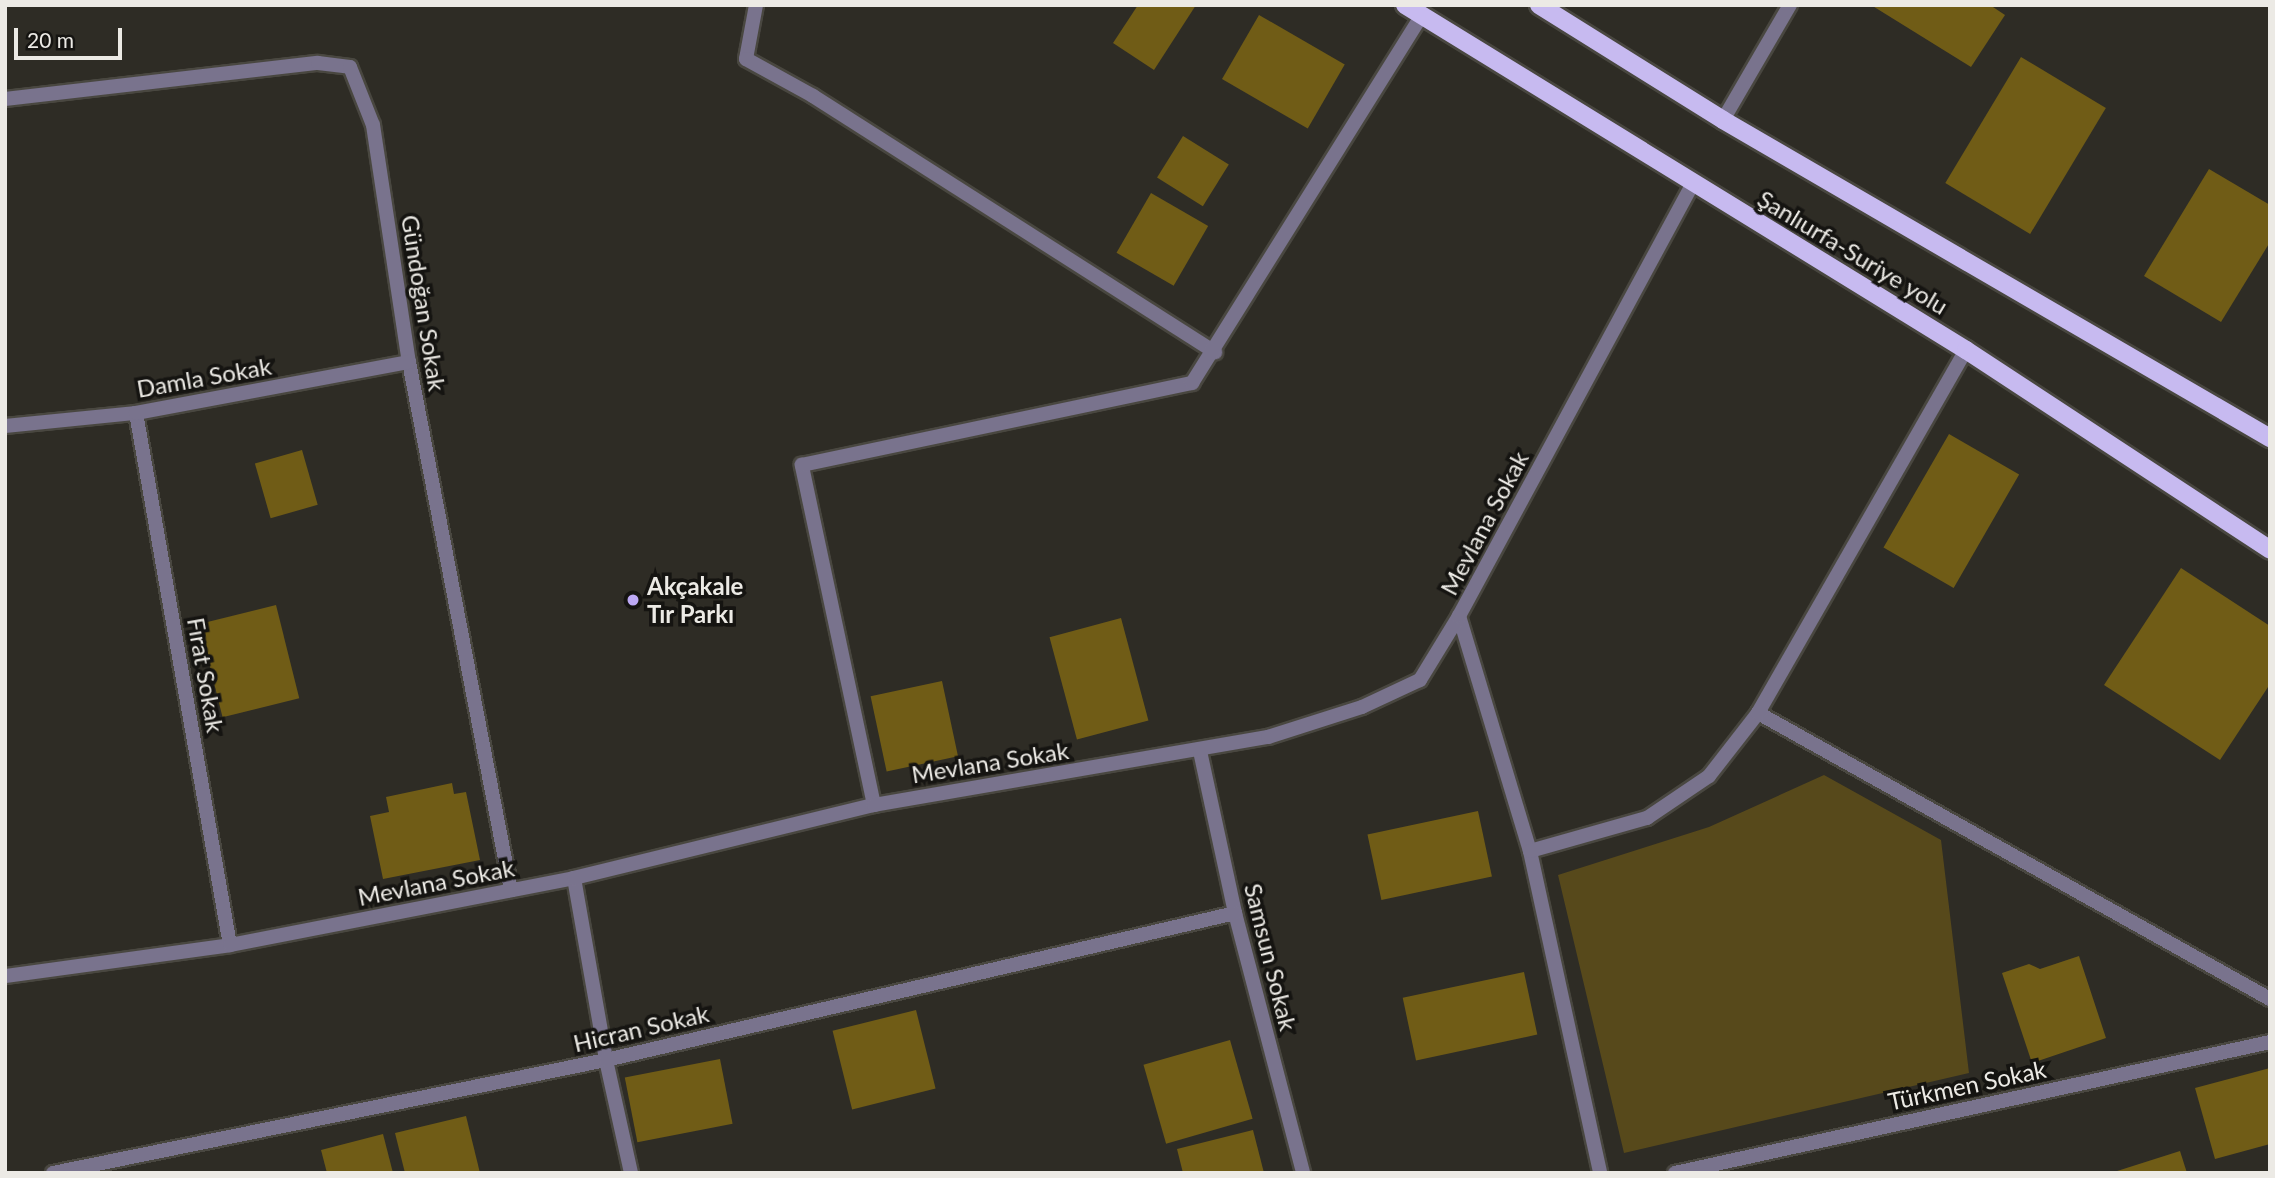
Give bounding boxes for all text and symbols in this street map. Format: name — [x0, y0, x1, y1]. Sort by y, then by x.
scale bar — [18, 14, 126, 58]
text: 20 m — [27, 27, 74, 52]
street label: Şanlıurfa-Suriye yolu — [1753, 184, 1953, 320]
street label: Gündoğan Sokak — [396, 213, 452, 393]
street label: Damla Sokak — [134, 351, 274, 403]
street label: Mevlana Sokak — [1434, 446, 1534, 600]
place label: Akçakale Tır Parkı — [647, 572, 743, 628]
marker: Akçakale Tır Parkı — [625, 592, 641, 608]
street label: Fırat Sokak — [182, 615, 230, 735]
street label: Mevlana Sokak — [909, 735, 1071, 789]
street label: Mevlana Sokak — [355, 853, 517, 911]
street label: Samsun Sokak — [1239, 880, 1303, 1034]
street label: Hicran Sokak — [570, 998, 712, 1058]
street label: Türkmen Sokak — [1885, 1054, 2049, 1116]

